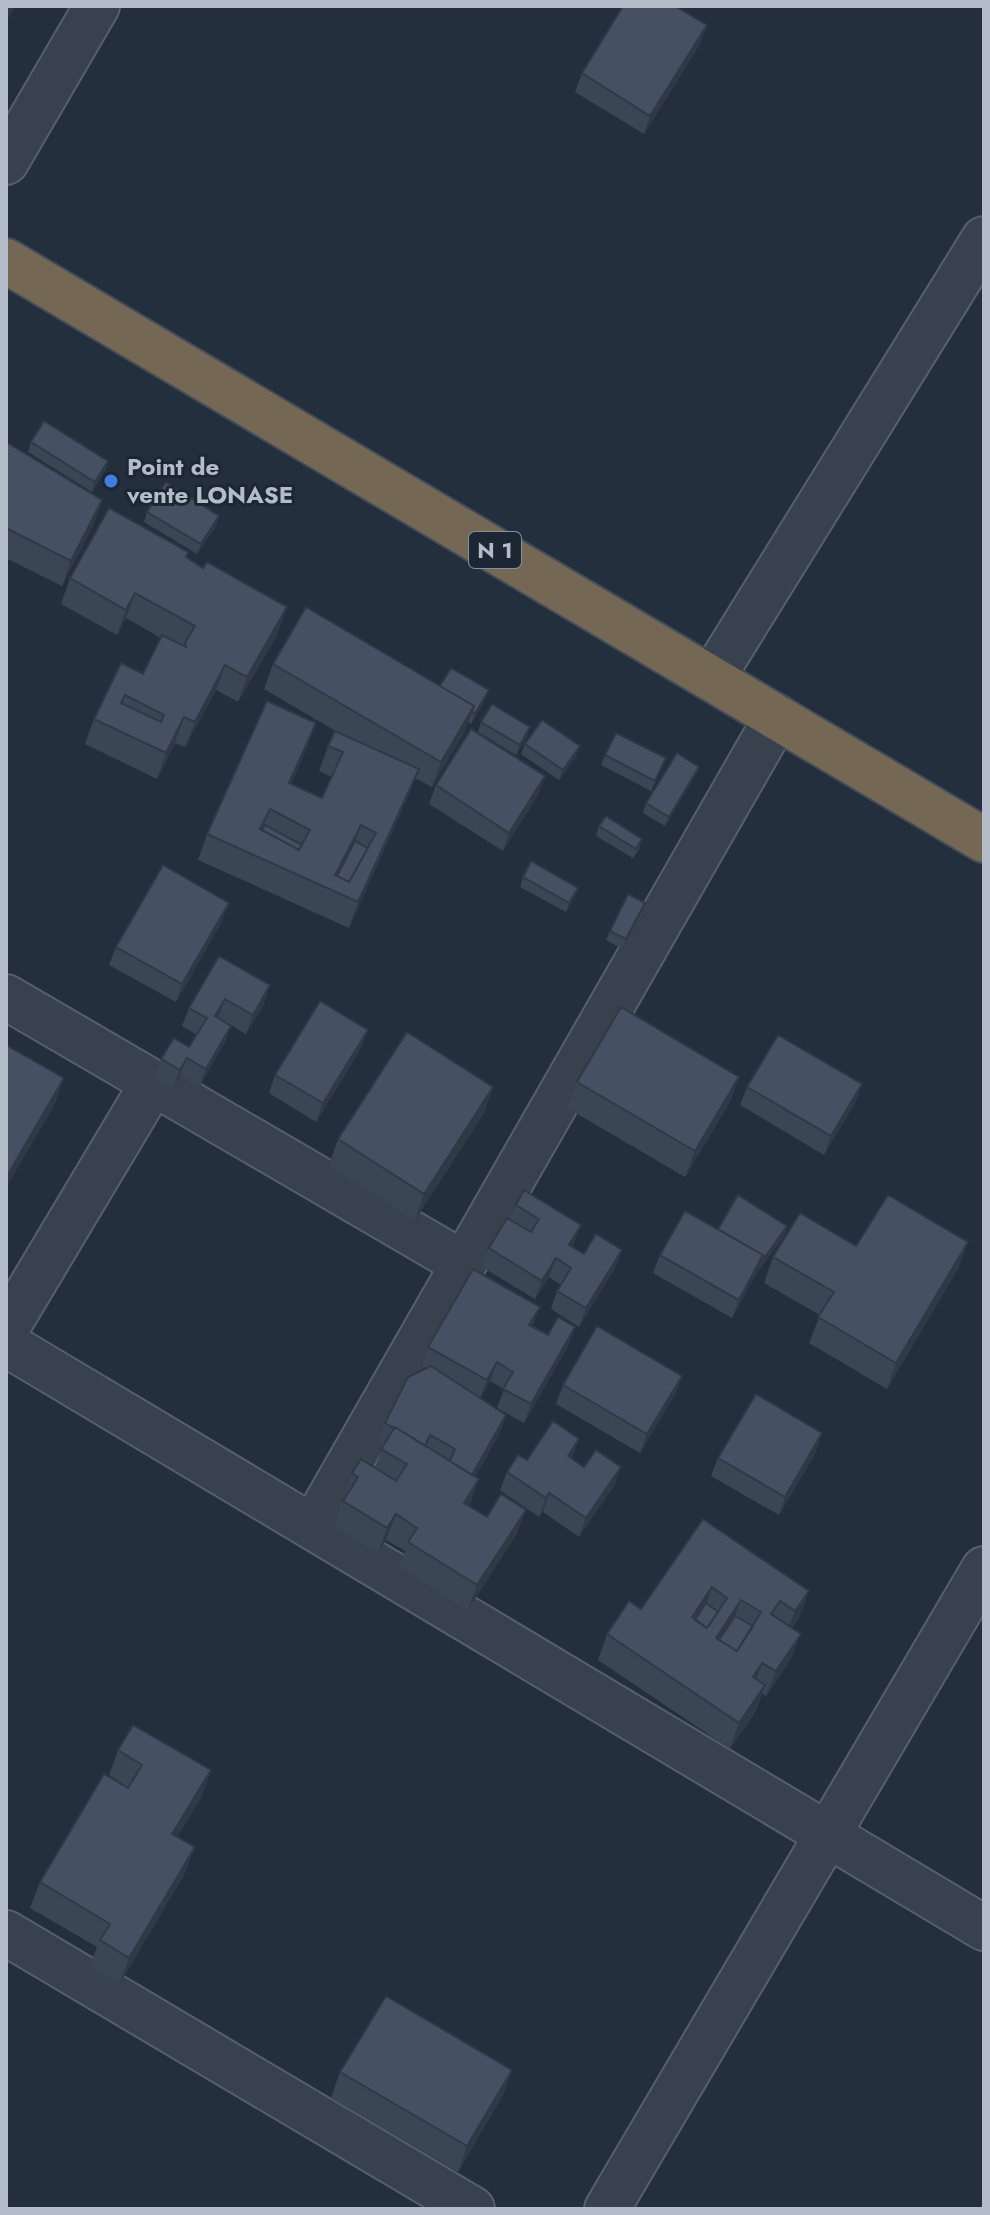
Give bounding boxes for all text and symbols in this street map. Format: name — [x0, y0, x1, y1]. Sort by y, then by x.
place label: Point de vente LONASE — [126, 449, 293, 512]
marker: Point de vente LONASE — [102, 472, 120, 490]
road number: N 1 — [469, 532, 521, 568]

